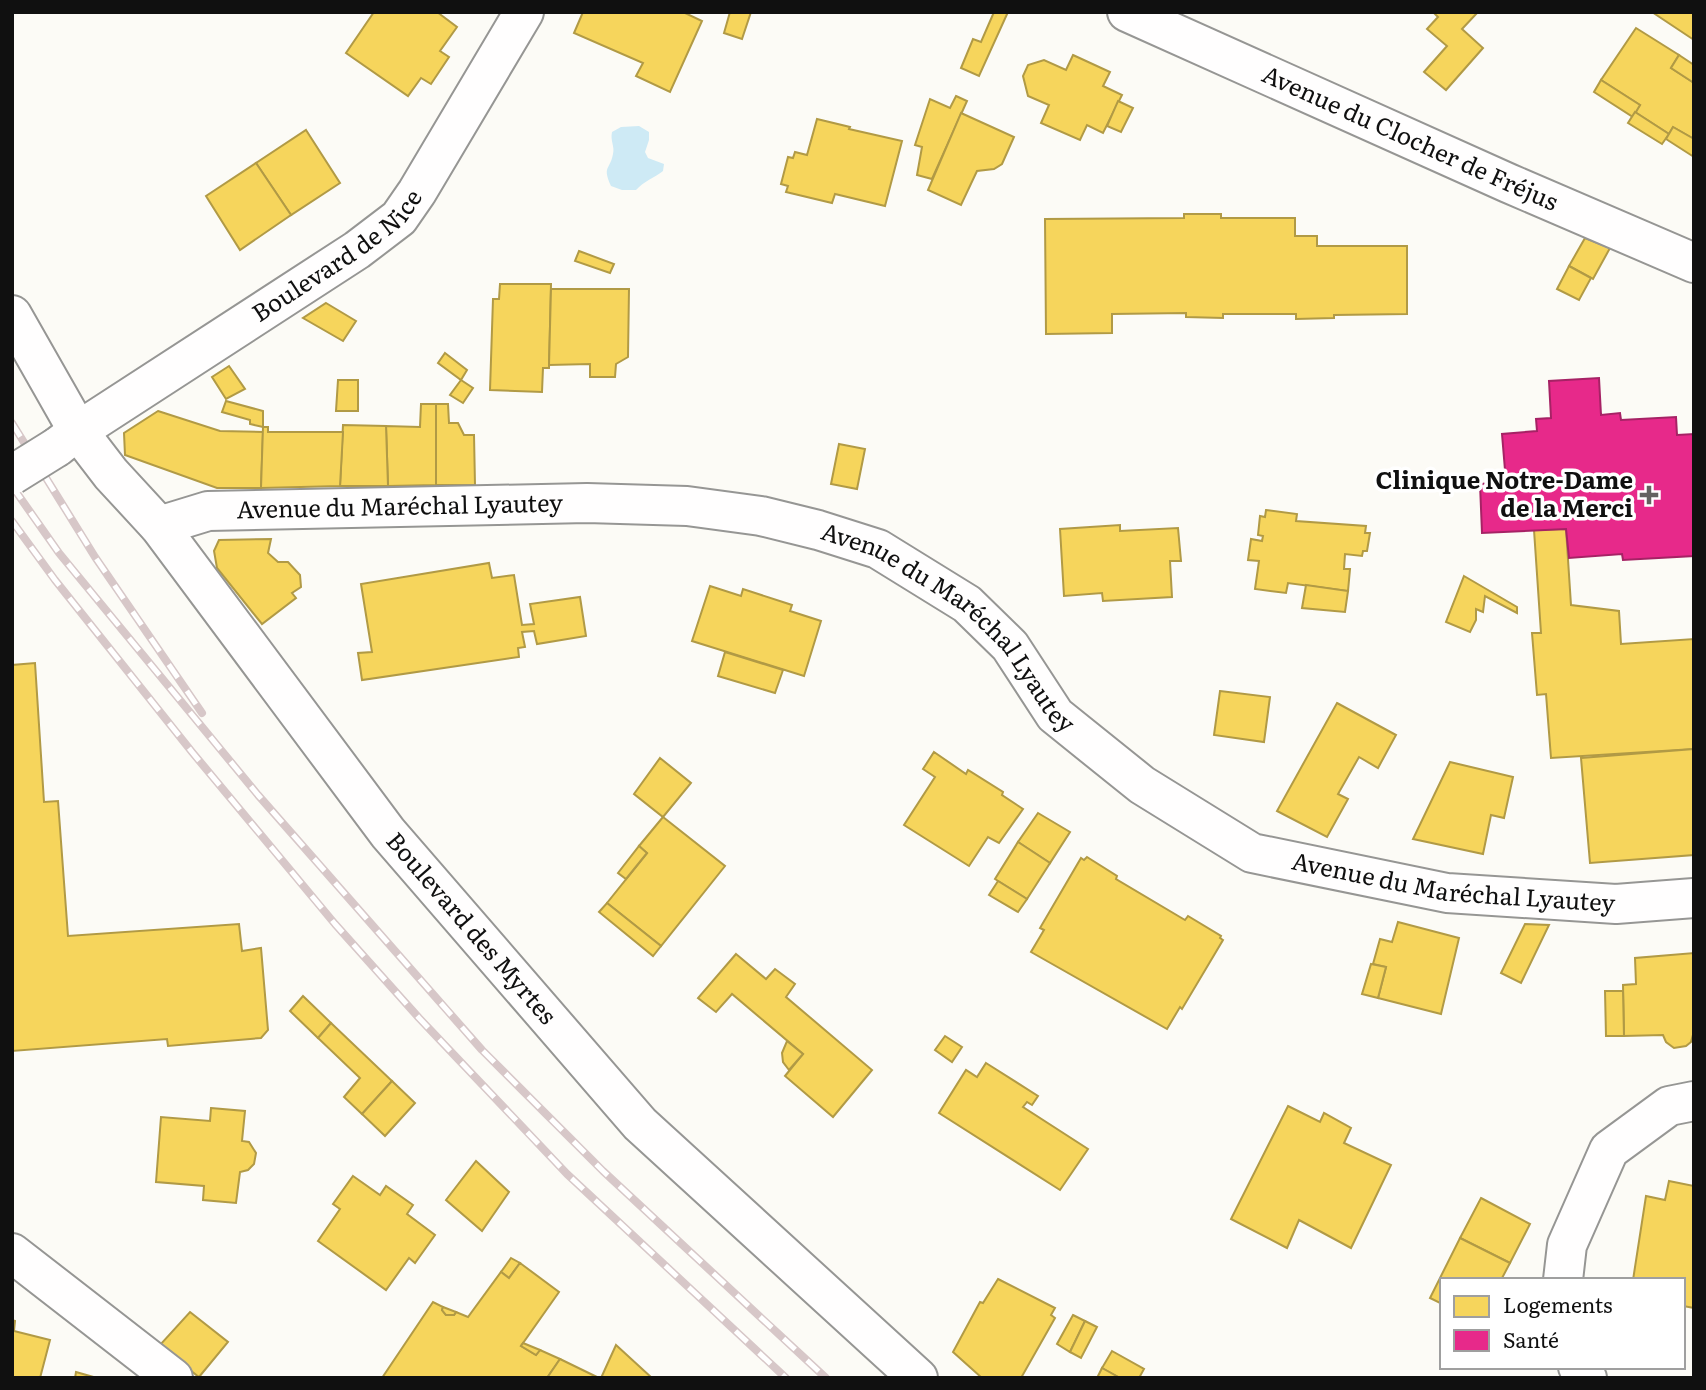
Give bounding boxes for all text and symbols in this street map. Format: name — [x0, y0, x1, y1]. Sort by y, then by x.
street label: Avenue du Clocher de Fréjus — [1257, 55, 1564, 218]
street label: Boulevard de Nice — [244, 181, 429, 329]
place label: Clinique Notre-Dame de la Merci — [1376, 461, 1633, 524]
street label: Avenue du Maréchal Lyautey — [236, 484, 563, 525]
marker: Clinique Notre-Dame de la Merci — [1639, 485, 1659, 505]
street label: Avenue du Maréchal Lyautey — [817, 512, 1084, 740]
street label: Boulevard des Myrtes — [380, 823, 566, 1031]
street label: Avenue du Maréchal Lyautey — [1289, 842, 1617, 919]
legend — [1440, 1278, 1685, 1369]
text: Logements — [1503, 1288, 1612, 1319]
text: Santé — [1503, 1323, 1559, 1354]

